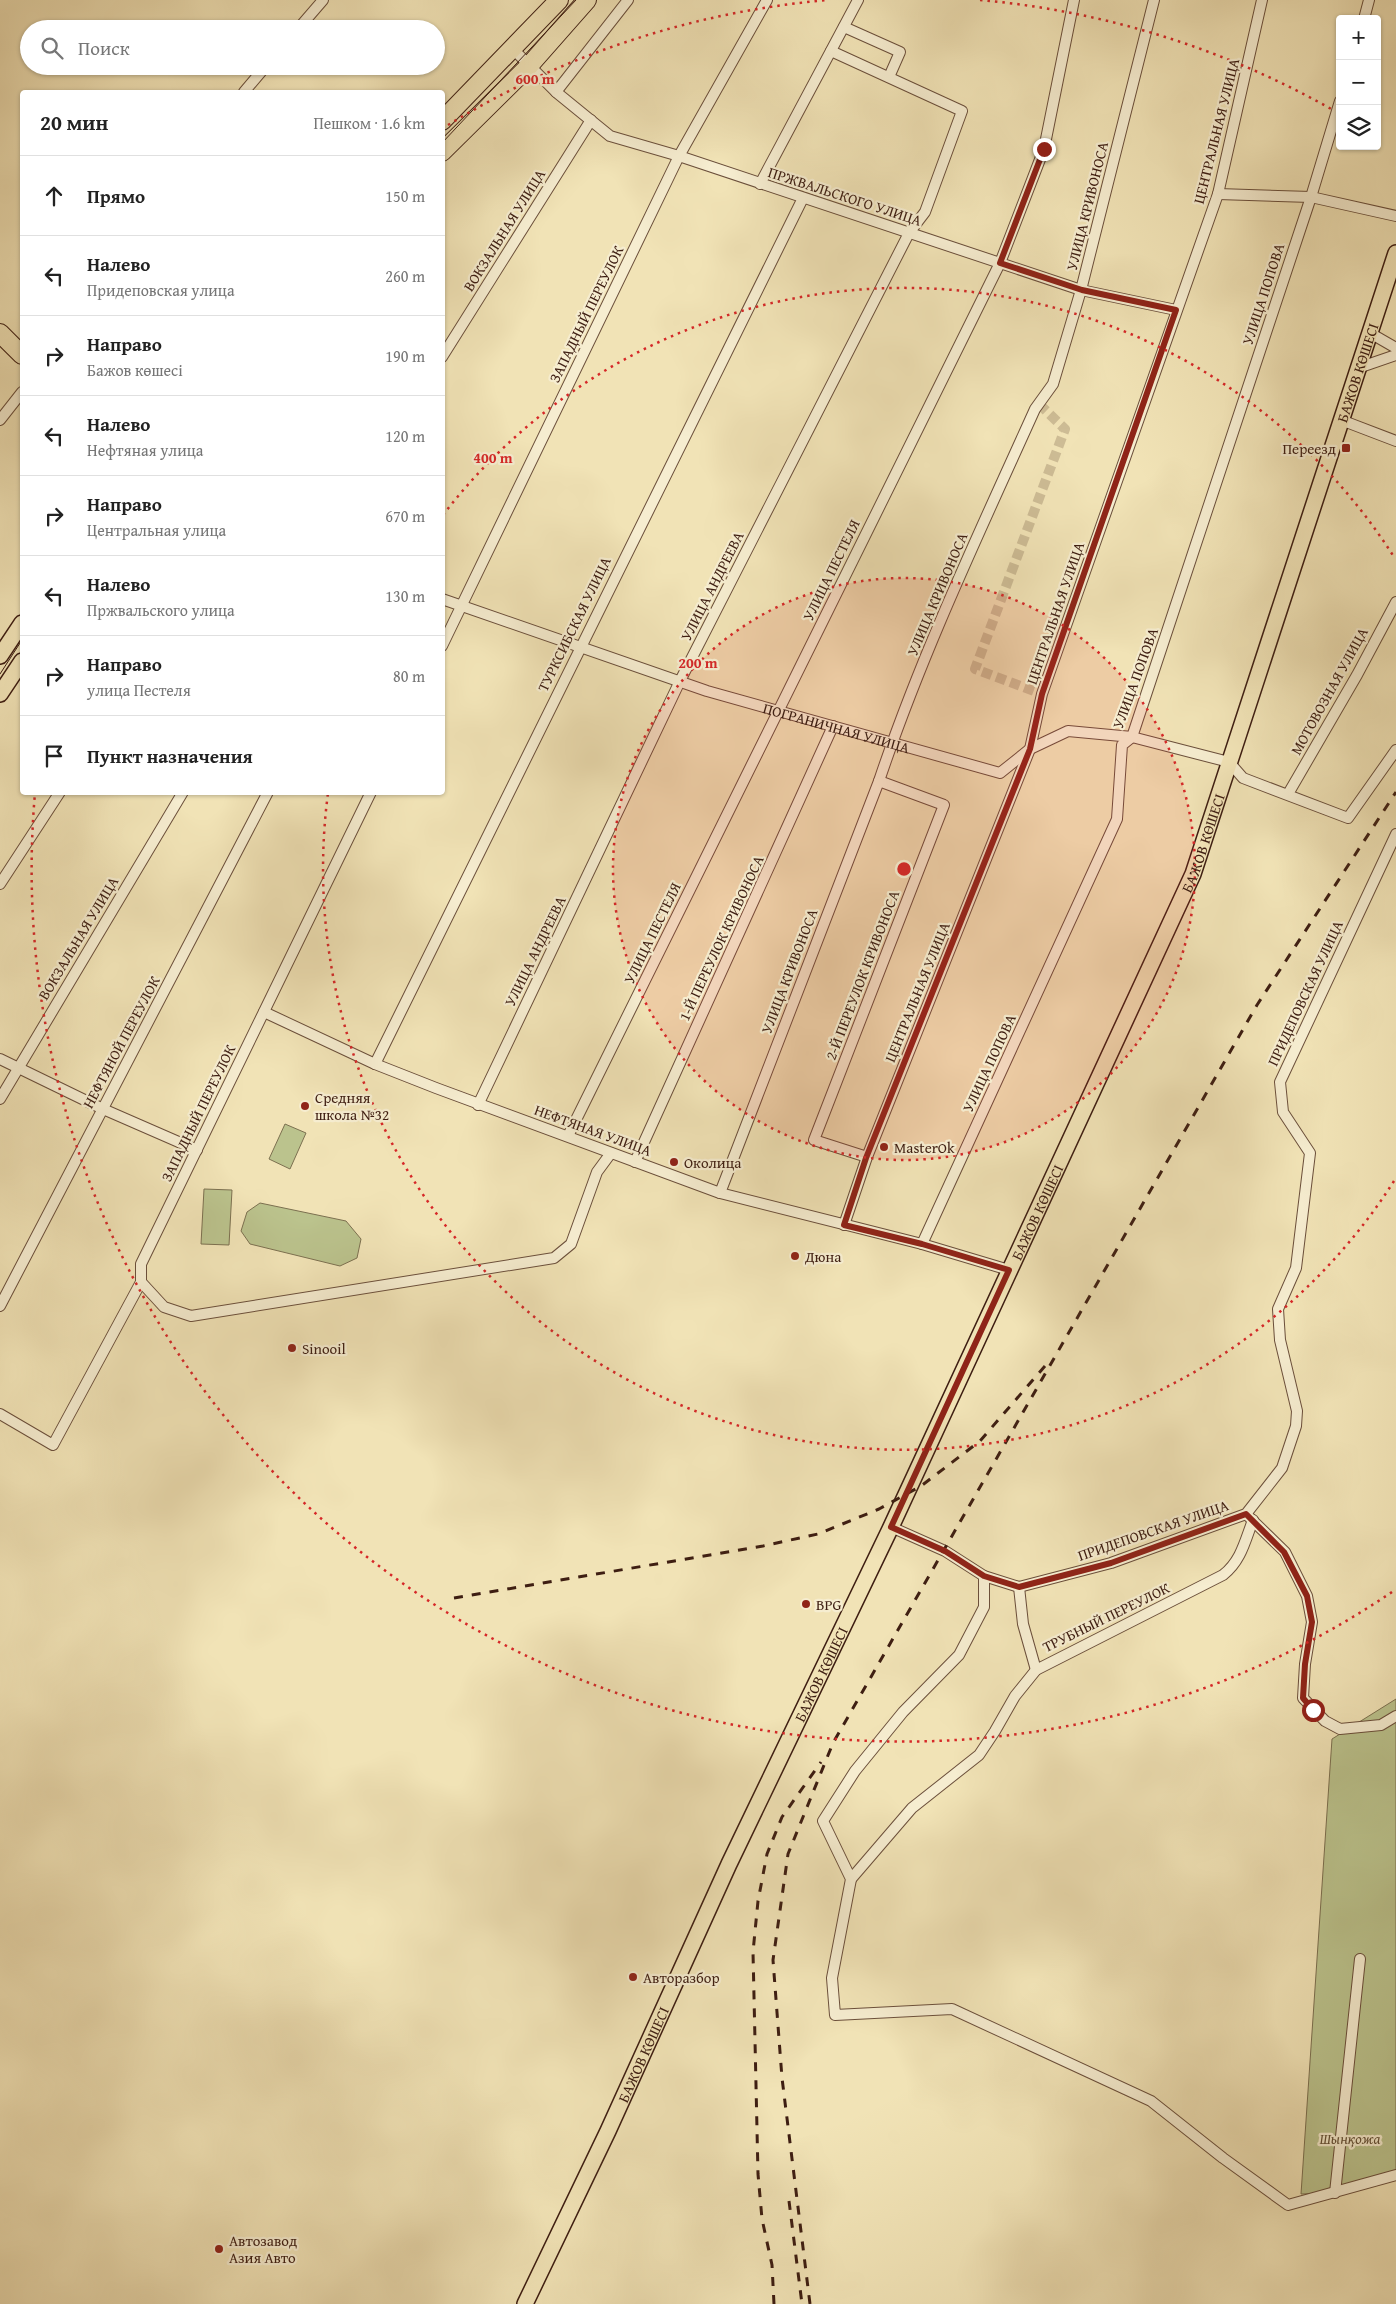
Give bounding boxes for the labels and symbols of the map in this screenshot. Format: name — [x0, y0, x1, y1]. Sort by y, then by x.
street label: ЦЕНТРАЛЬНАЯ УЛИЦА — [1188, 56, 1244, 206]
text: 600 m — [515, 68, 555, 89]
route end — [1033, 138, 1056, 161]
street label: УЛИЦА КРИВОНОСА — [1061, 139, 1113, 273]
street label: ПРЖВАЛЬСКОГО УЛИЦА — [766, 161, 924, 231]
street label: ВОКЗАЛЬНАЯ УЛИЦА — [458, 165, 550, 295]
street label: УЛИЦА ПОПОВА — [1237, 240, 1289, 348]
street label: ЗАПАДНЫЙ ПЕРЕУЛОК — [544, 241, 629, 386]
street label: БАЖОВ КӨШЕСІ — [1331, 320, 1383, 425]
place label: Переезд — [1282, 438, 1336, 459]
marker: Переезд — [1340, 442, 1352, 454]
text: 400 m — [473, 447, 513, 468]
street label: УЛИЦА ПЕСТЕЛЯ — [797, 516, 865, 624]
street label: УЛИЦА АНДРЕЕВА — [675, 528, 749, 644]
street label: УЛИЦА КРИВОНОСА — [902, 529, 972, 659]
street label: ЦЕНТРАЛЬНАЯ УЛИЦА — [1021, 539, 1089, 687]
street label: ТУРКСИБСКАЯ УЛИЦА — [532, 553, 616, 695]
street label: МОТОВОЗНАЯ УЛИЦА — [1285, 624, 1373, 758]
street label: УЛИЦА ПОПОВА — [1107, 625, 1163, 731]
text: 200 m — [678, 652, 718, 673]
street label: ПОГРАНИЧНАЯ УЛИЦА — [761, 697, 912, 758]
street label: БАЖОВ КӨШЕСІ — [1176, 791, 1229, 896]
street label: 1-Й ПЕРЕУЛОК КРИВОНОСА — [673, 852, 769, 1024]
centre of rings — [895, 860, 913, 878]
street label: ВОКЗАЛЬНАЯ УЛИЦА — [33, 872, 123, 1004]
street label: УЛИЦА ПЕСТЕЛЯ — [618, 879, 686, 987]
street label: 2-Й ПЕРЕУЛОК КРИВОНОСА — [820, 887, 904, 1063]
street label: УЛИЦА АНДРЕЕВА — [499, 892, 571, 1010]
street label: УЛИЦА КРИВОНОСА — [756, 906, 822, 1036]
street label: ПРИДЕПОВСКАЯ УЛИЦА — [1262, 917, 1348, 1069]
street label: ЦЕНТРАЛЬНАЯ УЛИЦА — [879, 919, 955, 1065]
street label: НЕФТЯНОЙ ПЕРЕУЛОК — [77, 972, 165, 1112]
street label: УЛИЦА ПОПОВА — [957, 1011, 1021, 1115]
street label: ЗАПАДНЫЙ ПЕРЕУЛОК — [156, 1040, 241, 1185]
place label: Средняя школа №32 — [315, 1087, 389, 1125]
street label: НЕФТЯНАЯ УЛИЦА — [532, 1099, 654, 1161]
marker: Средняя школа №32 — [299, 1100, 311, 1112]
place label: MasterOk — [894, 1137, 955, 1158]
marker: MasterOk — [878, 1141, 890, 1153]
place label: Околица — [684, 1152, 742, 1173]
marker: Околица — [668, 1156, 680, 1168]
street label: БАЖОВ КӨШЕСІ — [1006, 1161, 1068, 1263]
place label: Дюна — [804, 1246, 842, 1267]
marker: Дюна — [789, 1250, 801, 1262]
place label: Sinooil — [302, 1338, 346, 1359]
marker: Sinooil — [286, 1342, 298, 1354]
street label: ПРИДЕПОВСКАЯ УЛИЦА — [1075, 1494, 1231, 1566]
street label: ТРУБНЫЙ ПЕРЕУЛОК — [1039, 1577, 1174, 1657]
place label: BPG — [816, 1594, 842, 1615]
marker: BPG — [800, 1598, 812, 1610]
street label: БАЖОВ КӨШЕСІ — [789, 1623, 852, 1725]
route start — [1302, 1699, 1325, 1722]
place label: Авторазбор — [643, 1967, 720, 1988]
marker: Авторазбор — [627, 1971, 639, 1983]
street label: БАЖОВ КӨШЕСІ — [612, 2003, 674, 2106]
park label: Шынқожа — [1320, 2128, 1381, 2149]
place label: Автозавод Азия Авто — [229, 2230, 297, 2268]
marker: Автозавод Азия Авто — [213, 2243, 225, 2255]

